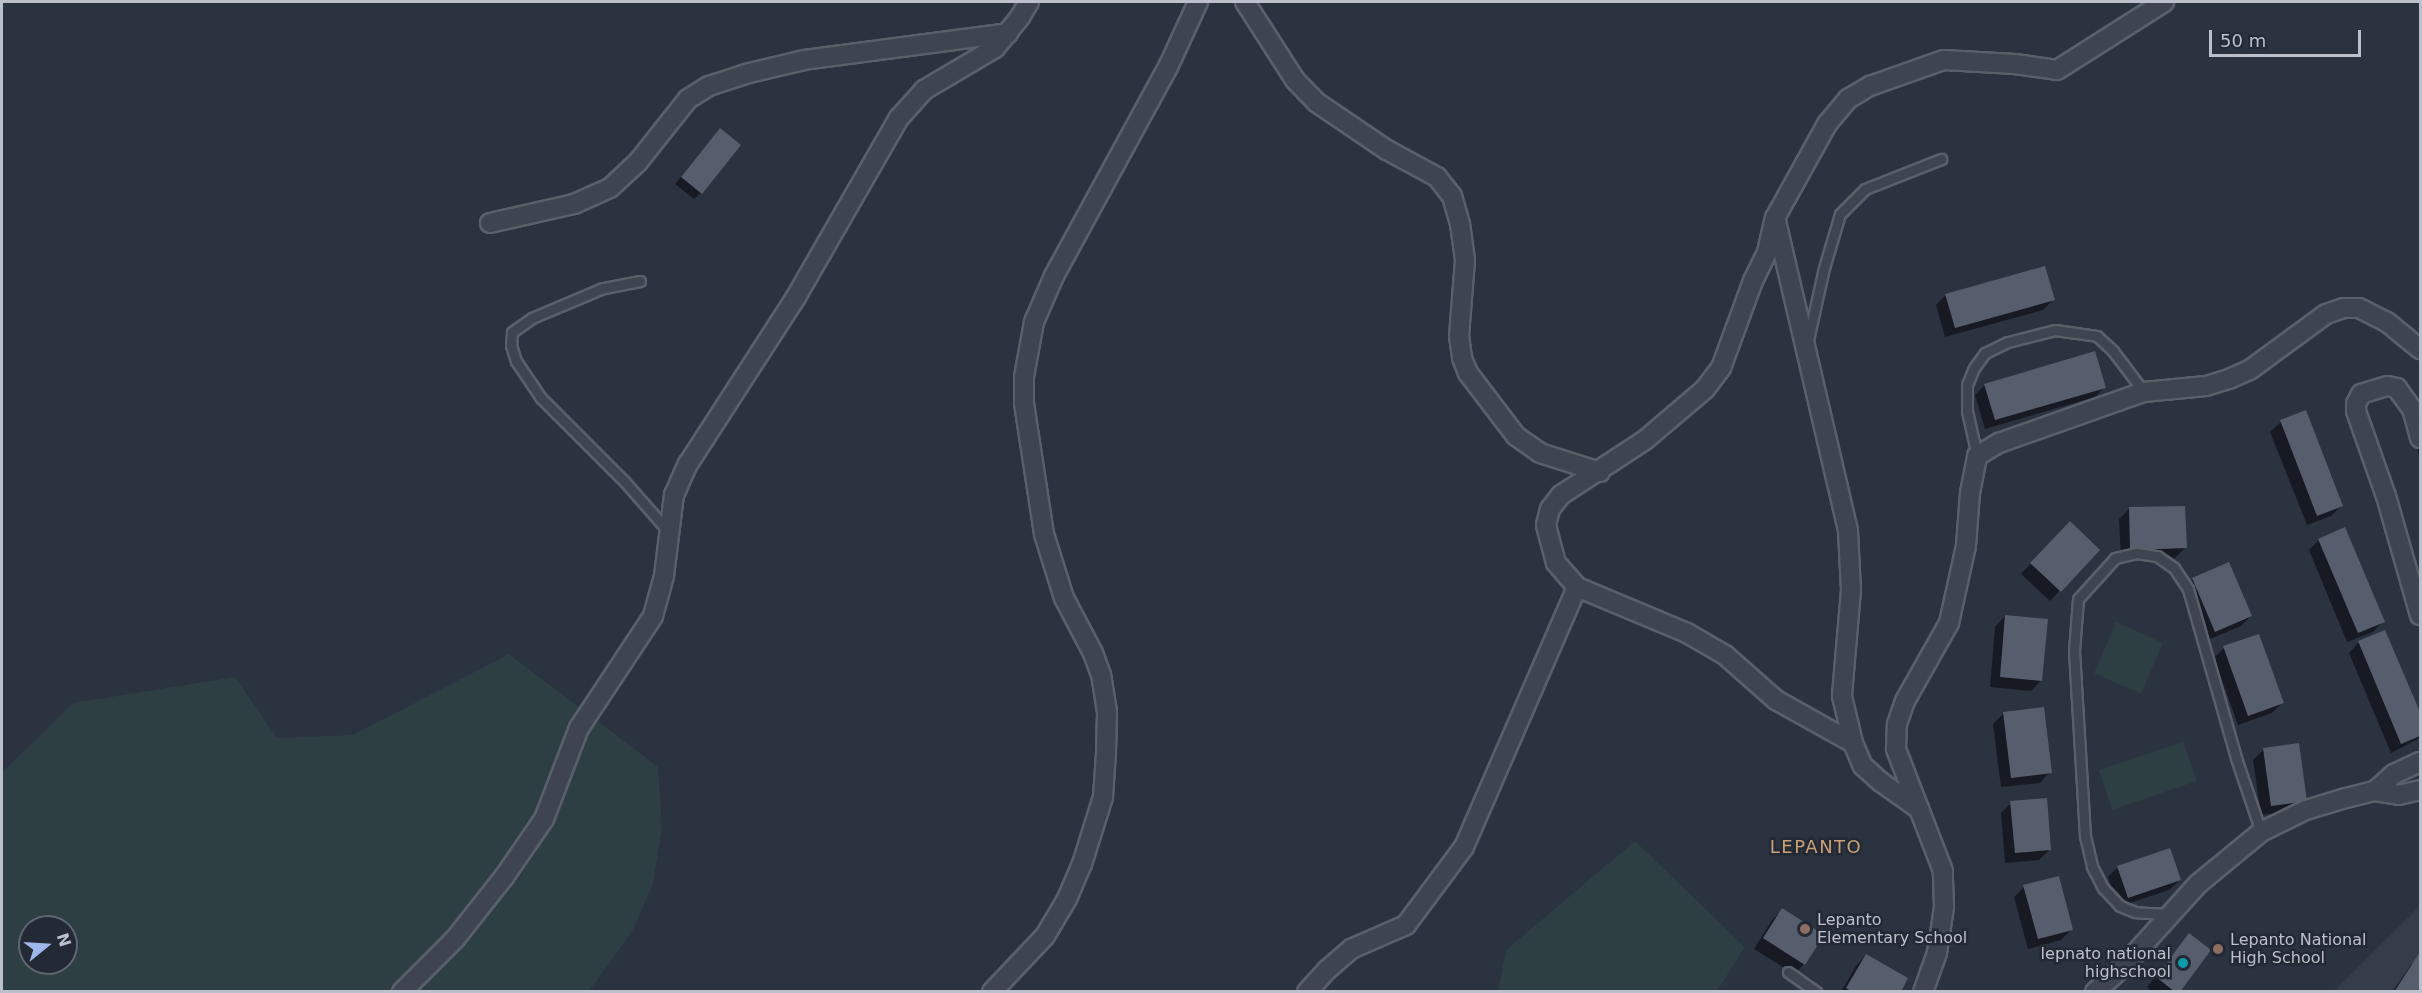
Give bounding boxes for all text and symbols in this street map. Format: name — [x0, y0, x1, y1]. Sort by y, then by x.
scale bar — [2212, 18, 2364, 56]
text: 50 m — [2220, 30, 2266, 51]
district label: LEPANTO — [1770, 836, 1862, 858]
place label: Lepanto Elementary School — [1817, 910, 1967, 948]
north arrow — [18, 915, 78, 975]
marker: Lepanto Elementary School — [1798, 922, 1812, 936]
place label: Lepanto National High School — [2230, 930, 2366, 968]
text: N — [53, 931, 75, 949]
marker: Lepanto National High School — [2211, 942, 2225, 956]
place label: lepnato national highschool — [2041, 944, 2171, 982]
marker: lepnato national highschool — [2176, 956, 2190, 970]

